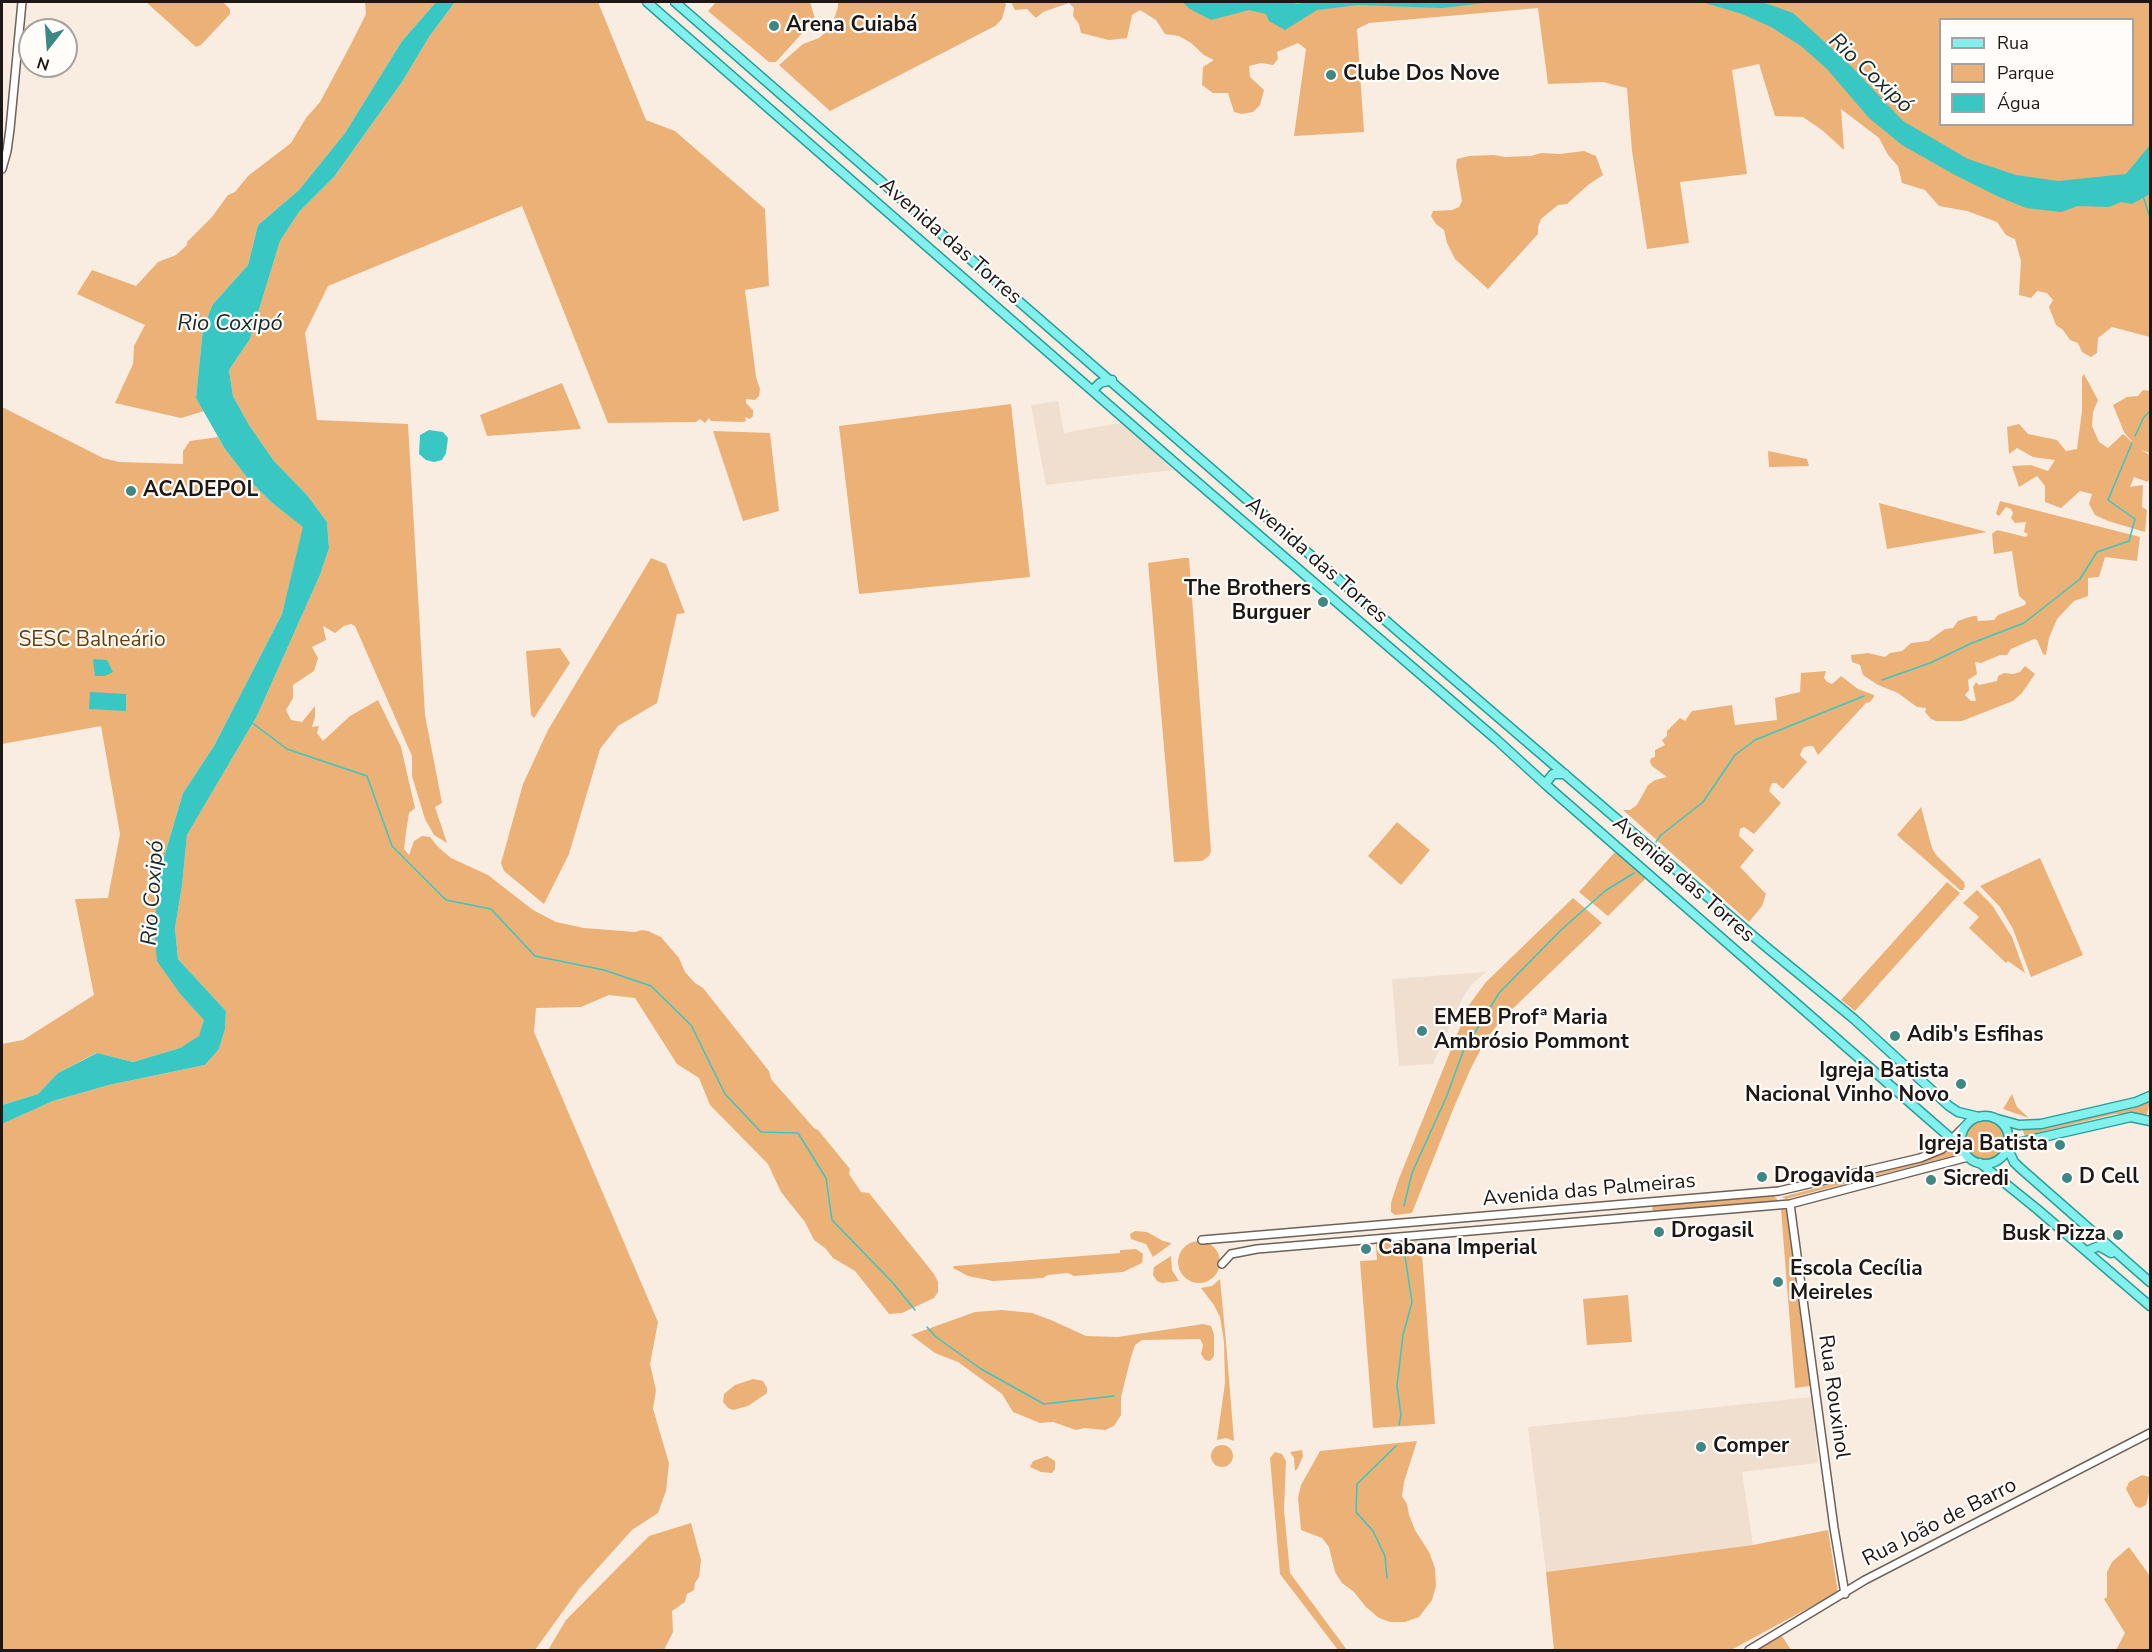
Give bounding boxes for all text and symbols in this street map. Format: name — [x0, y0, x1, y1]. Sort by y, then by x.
place label: Arena Cuiabá — [786, 13, 918, 39]
north arrow — [18, 18, 78, 78]
legend — [1939, 18, 2134, 126]
marker: Arena Cuiabá — [767, 19, 781, 33]
water label: Rio Coxipó — [1822, 28, 1918, 120]
text: Rua — [1997, 31, 2029, 55]
text: N — [34, 51, 52, 76]
text: Parque — [1997, 61, 2054, 85]
place label: Clube Dos Nove — [1343, 62, 1500, 88]
marker: Clube Dos Nove — [1324, 68, 1338, 82]
text: Água — [1997, 91, 2040, 115]
street label: Avenida das Torres — [874, 173, 1026, 311]
water label: Rio Coxipó — [177, 312, 283, 338]
place label: ACADEPOL — [143, 478, 258, 504]
marker: ACADEPOL — [124, 484, 138, 498]
street label: Avenida das Torres — [1240, 492, 1392, 630]
place label: The Brothers Burguer — [1184, 577, 1311, 627]
marker: The Brothers Burguer — [1316, 595, 1330, 609]
park label: SESC Balneário — [18, 628, 166, 654]
street label: Avenida das Torres — [1607, 811, 1759, 949]
water label: Rio Coxipó — [137, 839, 171, 947]
place label: EMEB Profª Maria Ambrósio Pommont — [1434, 1006, 1629, 1056]
place label: Adib's Esfihas — [1907, 1023, 2044, 1049]
marker: EMEB Profª Maria Ambrósio Pommont — [1415, 1024, 1429, 1038]
marker: Adib's Esfihas — [1888, 1029, 1902, 1043]
place label: Igreja Batista Nacional Vinho Novo — [1745, 1059, 1949, 1109]
marker: Igreja Batista Nacional Vinho Novo — [1954, 1077, 1968, 1091]
place label: Igreja Batista — [1918, 1132, 2048, 1158]
marker: Igreja Batista — [2053, 1138, 2067, 1152]
place label: Drogavida — [1774, 1164, 1875, 1190]
place label: D Cell — [2079, 1165, 2139, 1191]
place label: Sicredi — [1943, 1167, 2009, 1193]
street label: Avenida das Palmeiras — [1481, 1169, 1697, 1213]
marker: Drogavida — [1755, 1170, 1769, 1184]
marker: D Cell — [2060, 1171, 2074, 1185]
marker: Sicredi — [1924, 1173, 1938, 1187]
place label: Drogasil — [1671, 1219, 1754, 1245]
place label: Busk Pizza — [2002, 1222, 2106, 1248]
marker: Drogasil — [1652, 1225, 1666, 1239]
marker: Busk Pizza — [2111, 1228, 2125, 1242]
place label: Cabana Imperial — [1378, 1236, 1537, 1262]
marker: Cabana Imperial — [1359, 1242, 1373, 1256]
place label: Escola Cecília Meireles — [1790, 1257, 1923, 1307]
marker: Escola Cecília Meireles — [1771, 1275, 1785, 1289]
street label: Rua Rouxinol — [1812, 1333, 1854, 1461]
place label: Comper — [1713, 1434, 1789, 1460]
marker: Comper — [1694, 1440, 1708, 1454]
street label: Rua João de Barro — [1859, 1473, 2021, 1573]

